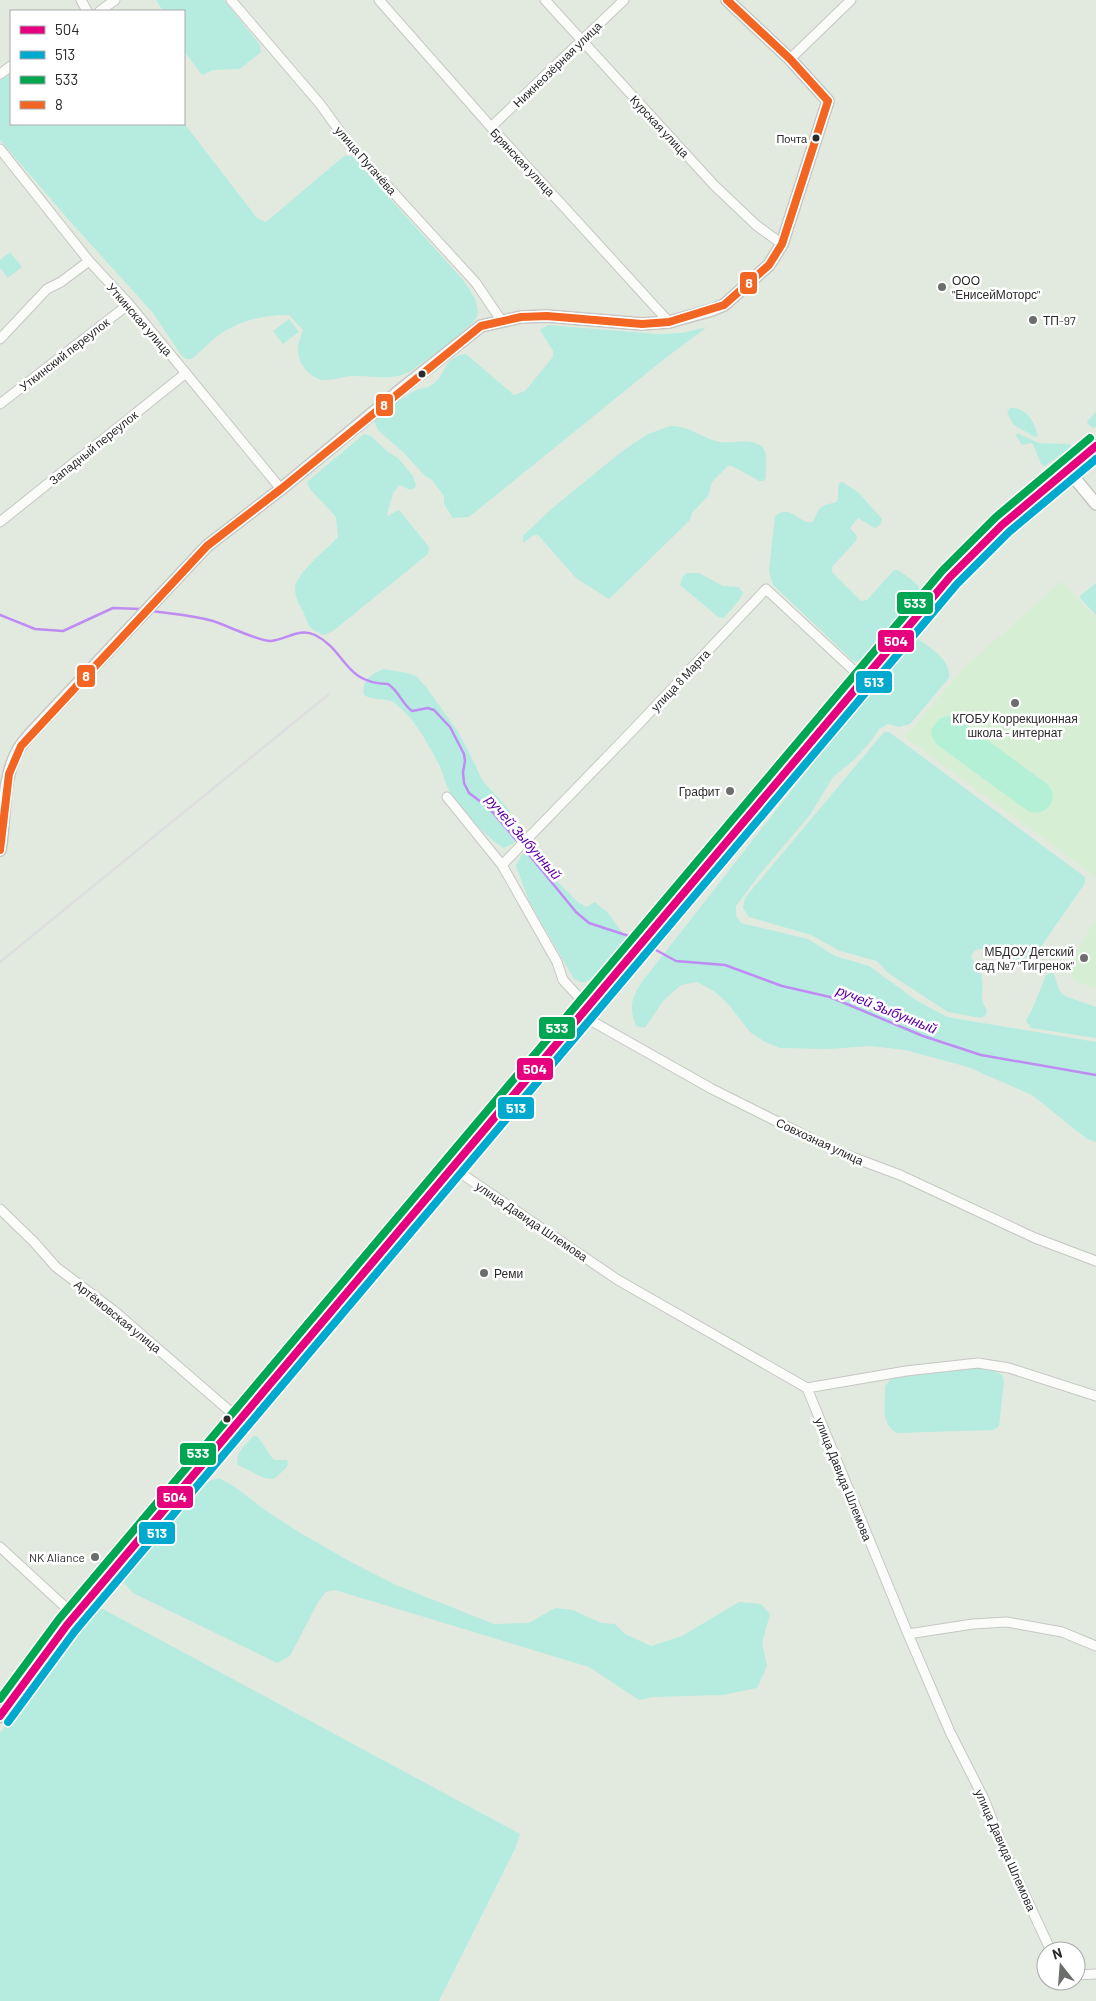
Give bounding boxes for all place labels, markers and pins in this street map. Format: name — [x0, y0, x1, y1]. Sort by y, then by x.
place label: Почта — [776, 132, 808, 145]
marker: Почта — [811, 133, 821, 143]
place label: ООО "ЕнисейМоторс" — [952, 273, 1040, 302]
marker: ООО "ЕнисейМоторс" — [936, 281, 948, 293]
place label: ТП-97 — [1043, 313, 1076, 327]
marker: ТП-97 — [1027, 314, 1039, 326]
unlabelled marker — [417, 369, 427, 379]
marker: КГОБУ Коррекционная школа - интернат — [1009, 697, 1021, 709]
place label: КГОБУ Коррекционная школа - интернат — [952, 711, 1078, 740]
place label: Графит — [679, 784, 720, 799]
marker: Графит — [724, 785, 736, 797]
place label: МБДОУ Детский сад №7 "Тигренок" — [975, 944, 1074, 973]
marker: МБДОУ Детский сад №7 "Тигренок" — [1078, 952, 1090, 964]
place label: Реми — [494, 1266, 523, 1280]
marker: Реми — [478, 1267, 490, 1279]
unlabelled marker — [222, 1414, 232, 1424]
place label: NK Aliance — [29, 1550, 85, 1564]
marker: NK Aliance — [89, 1551, 101, 1563]

